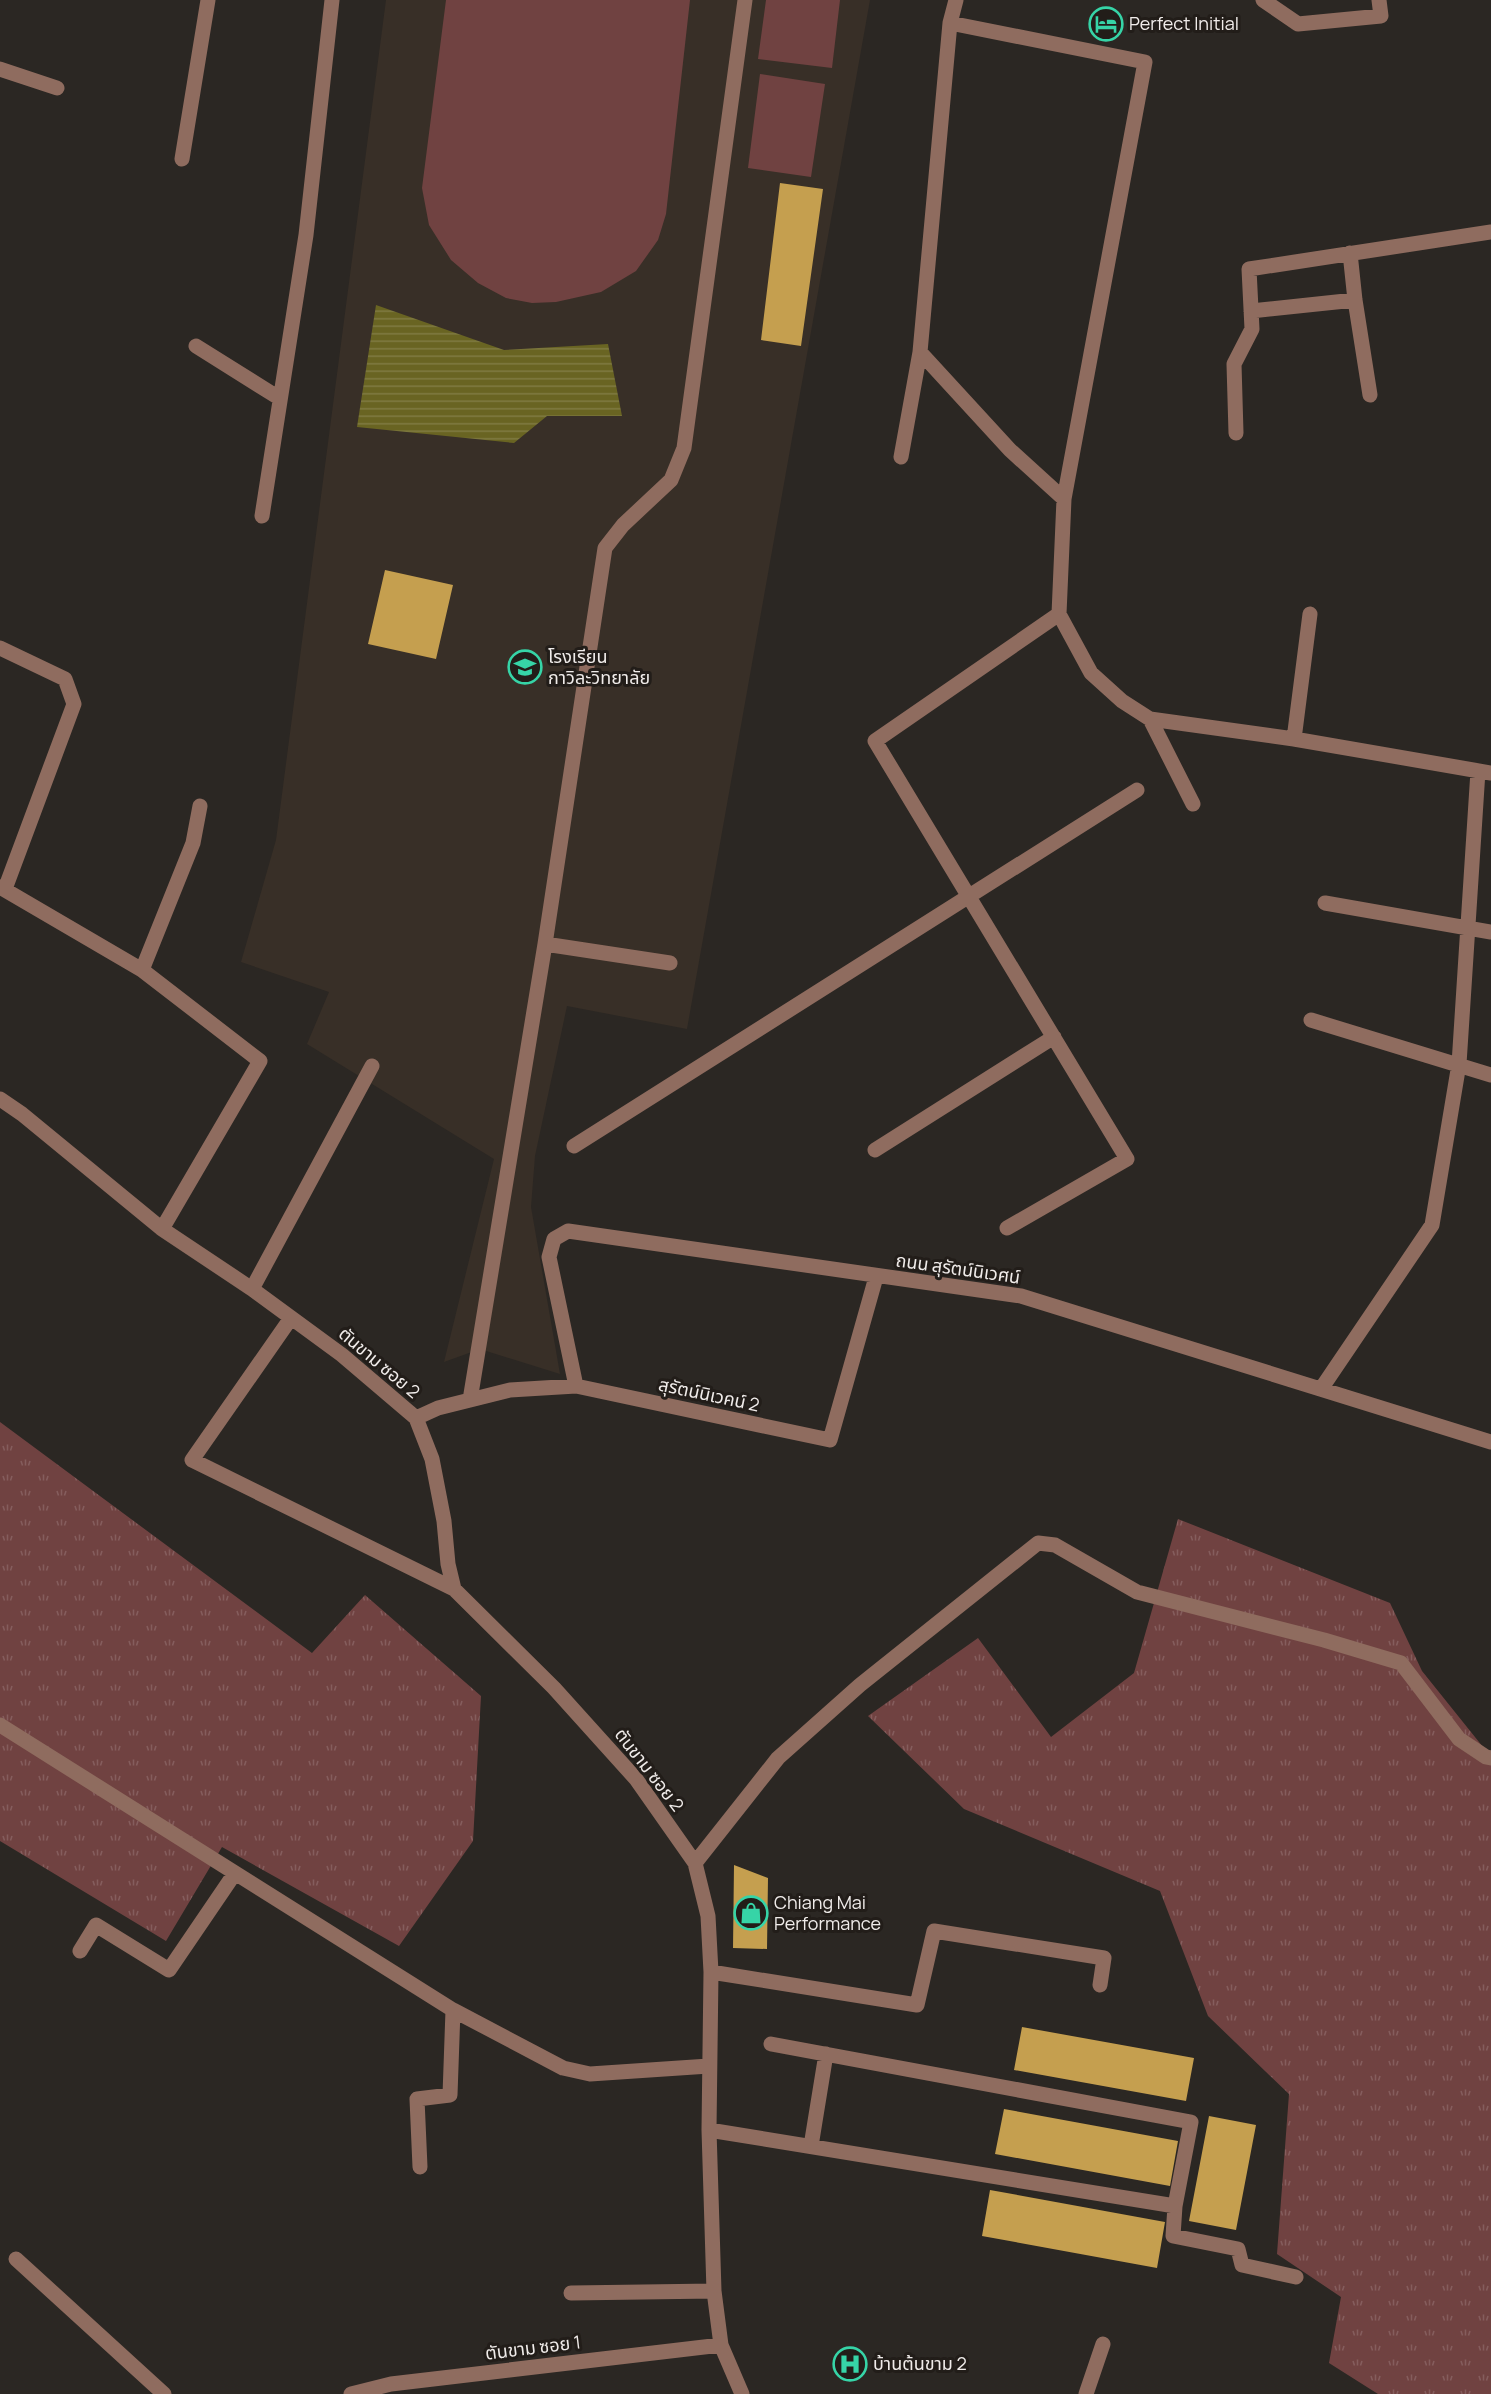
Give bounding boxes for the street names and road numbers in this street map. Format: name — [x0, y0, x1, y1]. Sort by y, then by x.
street label: ถนน สุรัตน์นิเวศน์ — [894, 1247, 1022, 1289]
street label: ตันขาม ซอย 2 — [334, 1321, 425, 1403]
street label: สุรัตน์นิเวคน์ 2 — [657, 1372, 762, 1416]
street label: ตันขาม ซอย 2 — [610, 1723, 690, 1816]
street label: ตันขาม ซอย 1 — [484, 2329, 582, 2365]

